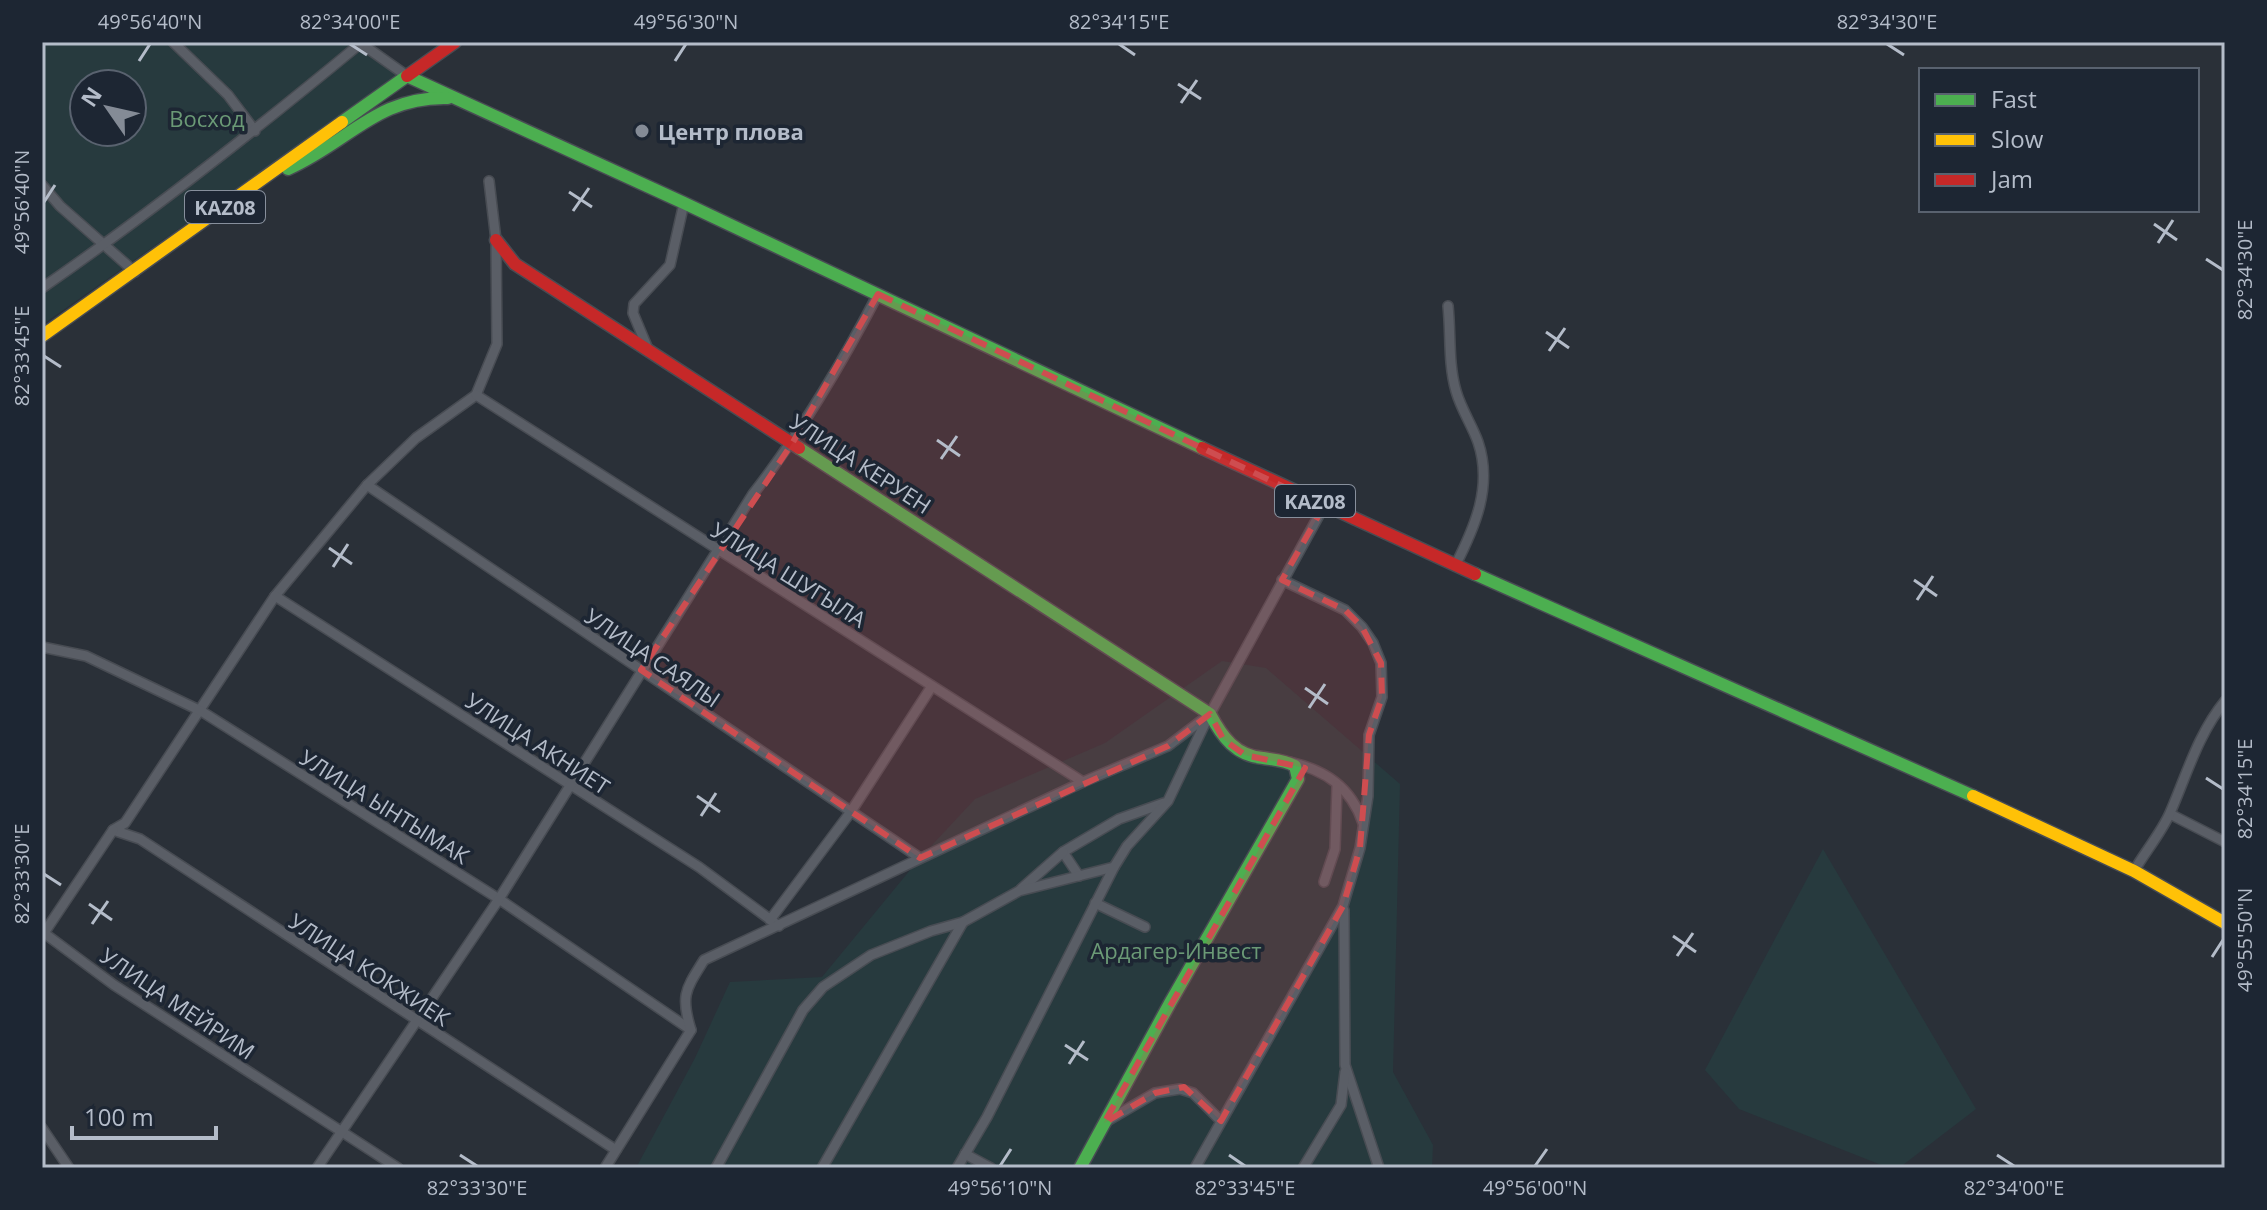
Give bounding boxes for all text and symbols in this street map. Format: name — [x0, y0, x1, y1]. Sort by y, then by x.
text: 49°56'40"N — [98, 8, 202, 35]
text: 82°34'00"E — [300, 8, 400, 35]
text: 49°56'30"N — [634, 8, 738, 35]
text: 82°34'15"E — [1069, 8, 1169, 35]
text: 82°34'30"E — [1837, 8, 1937, 35]
north arrow — [68, 68, 148, 148]
legend — [1919, 68, 2199, 212]
text: N — [73, 80, 108, 112]
text: Fast — [1991, 82, 2037, 115]
park label: Восход — [169, 103, 245, 133]
place label: Центр плова — [658, 116, 804, 146]
marker: Центр плова — [633, 122, 651, 140]
text: Slow — [1991, 122, 2044, 155]
text: 49°56'40"N — [8, 150, 35, 254]
text: Jam — [1989, 162, 2033, 195]
road number: KAZ08 — [185, 191, 265, 223]
text: 82°34'30"E — [2231, 220, 2258, 320]
text: 82°33'45"E — [8, 306, 35, 406]
street label: УЛИЦА КЕРУЕН — [785, 406, 937, 520]
road number: KAZ08 — [1275, 485, 1355, 517]
street label: УЛИЦА ШУГЫЛА — [706, 514, 872, 634]
street label: УЛИЦА САЯЛЫ — [579, 601, 727, 713]
street label: УЛИЦА АКНИЕТ — [460, 685, 616, 801]
text: 82°34'15"E — [2231, 739, 2258, 839]
street label: УЛИЦА ЫНТЫМАК — [295, 742, 476, 871]
text: 82°33'30"E — [8, 824, 35, 924]
text: 49°55'50"N — [2231, 888, 2258, 992]
street label: УЛИЦА КОКЖИЕК — [284, 906, 457, 1033]
park label: Ардагер-Инвест — [1090, 935, 1262, 965]
street label: УЛИЦА МЕЙРИМ — [95, 940, 261, 1066]
scale bar — [72, 1090, 216, 1140]
text: 100 m — [84, 1100, 154, 1133]
text: 82°33'30"E — [427, 1174, 527, 1201]
text: 49°56'10"N — [948, 1174, 1052, 1201]
text: 82°33'45"E — [1195, 1174, 1295, 1201]
text: 49°56'00"N — [1483, 1174, 1587, 1201]
text: 82°34'00"E — [1964, 1174, 2064, 1201]

